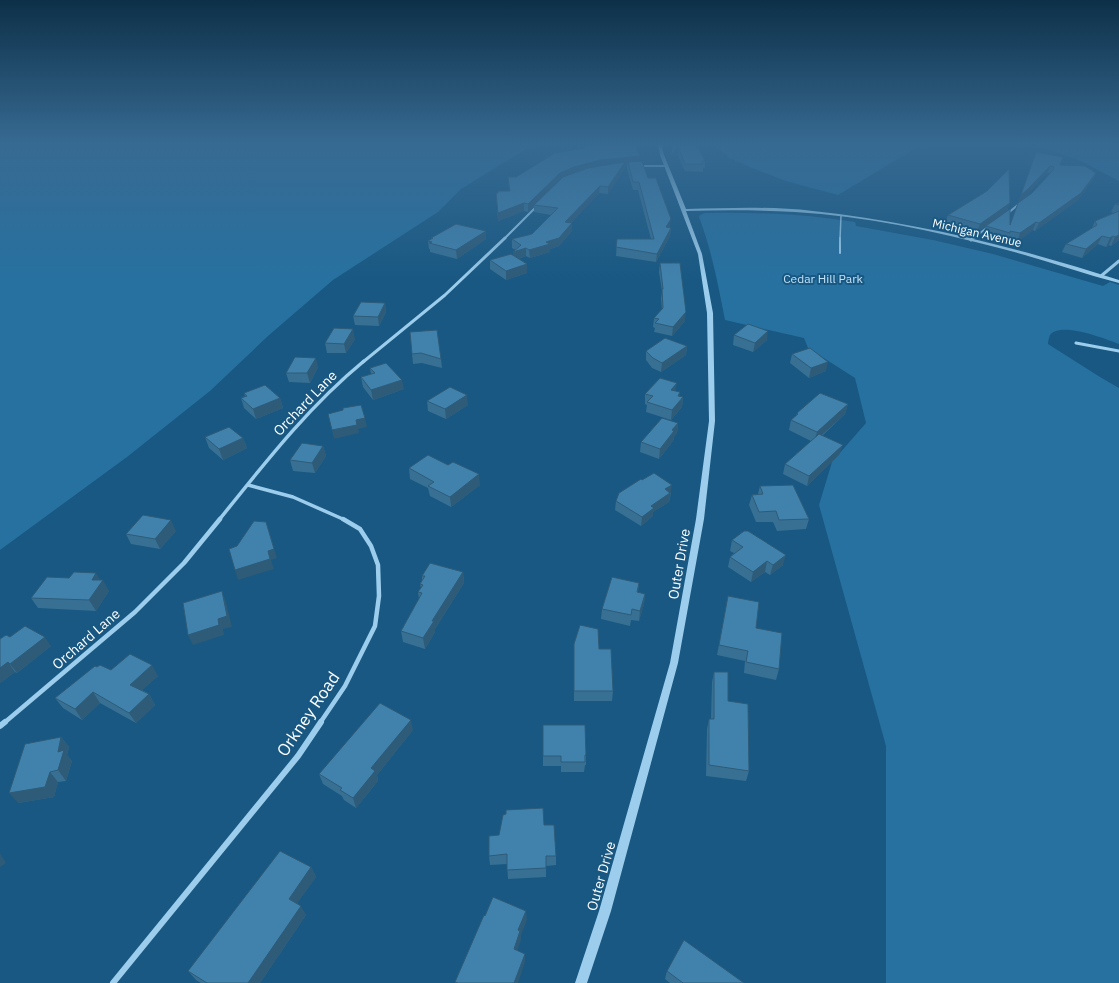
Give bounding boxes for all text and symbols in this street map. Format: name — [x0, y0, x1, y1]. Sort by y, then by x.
street label: Michigan Avenue — [931, 215, 1024, 250]
park label: Cedar Hill Park — [783, 271, 864, 286]
street label: Orchard Lane — [269, 366, 341, 439]
street label: Outer Drive — [664, 527, 694, 601]
street label: Orchard Lane — [48, 604, 124, 673]
street label: Orkney Road — [272, 667, 344, 761]
street label: Outer Drive — [583, 839, 620, 913]

